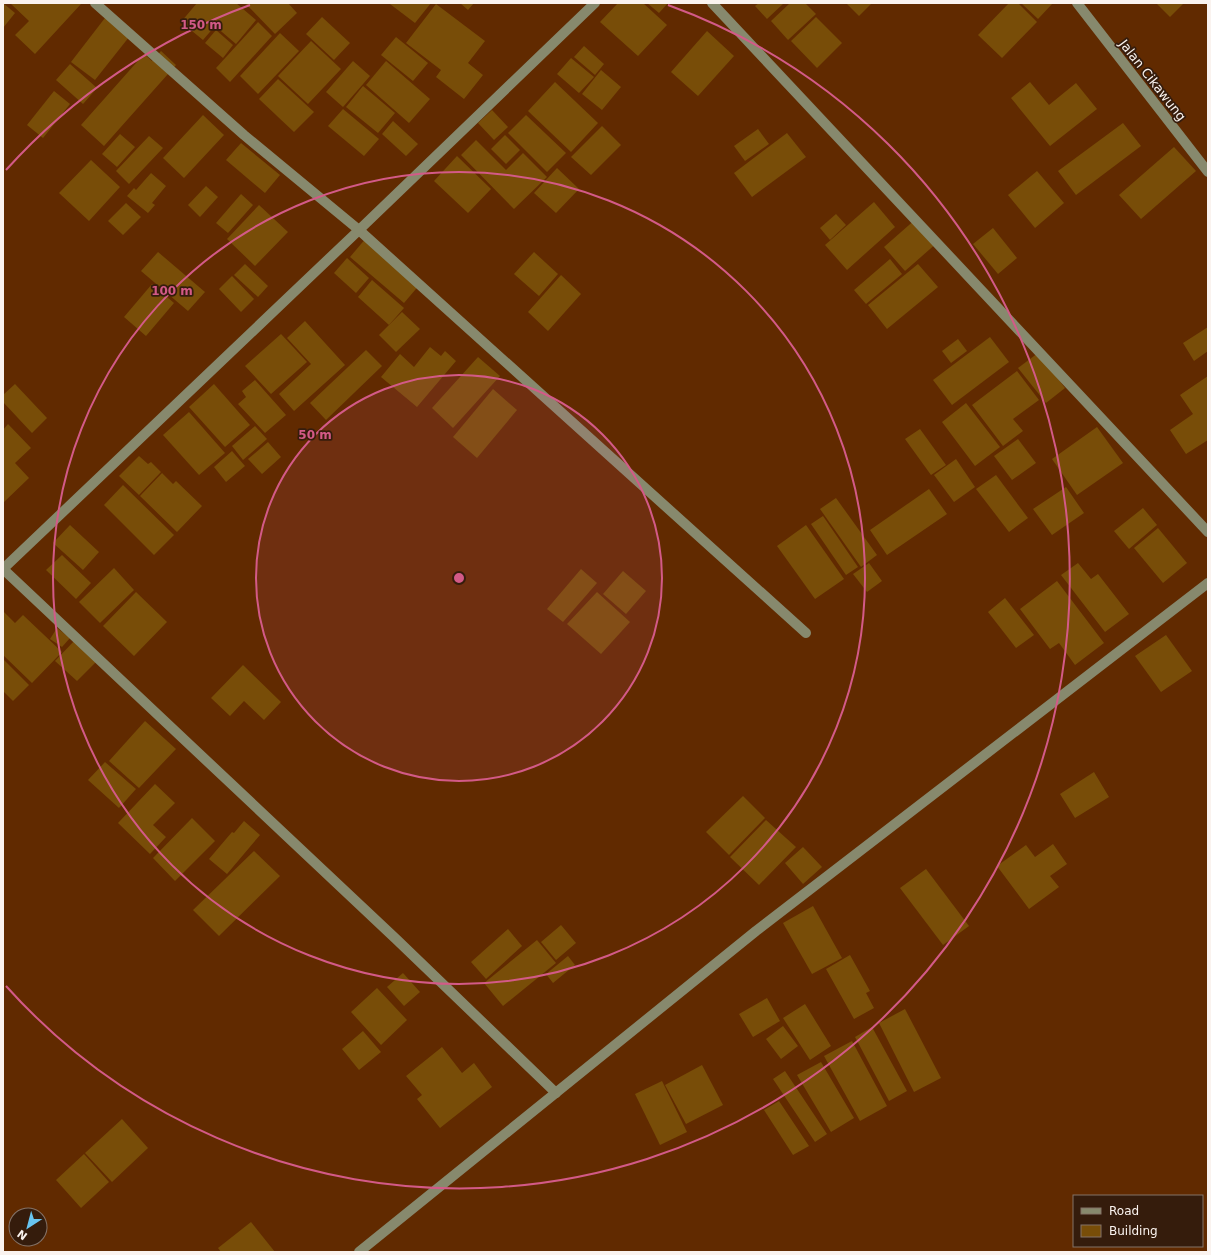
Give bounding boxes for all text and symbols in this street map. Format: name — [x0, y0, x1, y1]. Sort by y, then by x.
text: 150 m — [180, 18, 222, 32]
street label: Jalan Cikawung — [1116, 36, 1189, 124]
text: 100 m — [151, 284, 193, 298]
text: 50 m — [298, 428, 332, 442]
centre of rings — [452, 571, 466, 585]
legend — [1073, 1195, 1203, 1247]
text: Road — [1109, 1204, 1139, 1218]
north arrow — [8, 1207, 48, 1247]
text: Building — [1109, 1224, 1158, 1238]
text: N — [15, 1227, 30, 1243]

